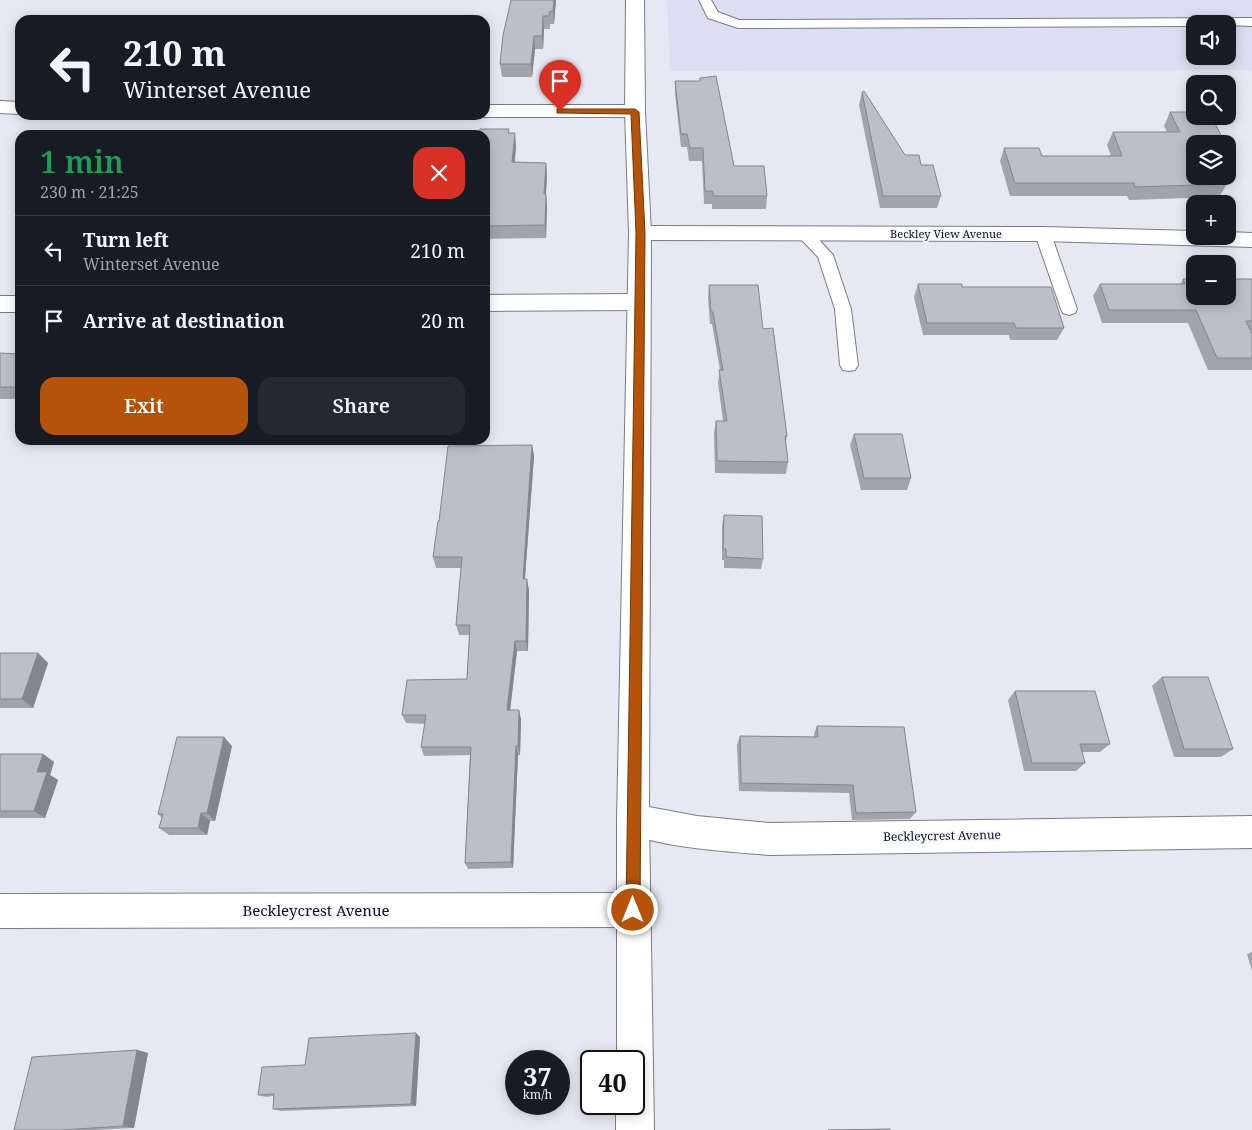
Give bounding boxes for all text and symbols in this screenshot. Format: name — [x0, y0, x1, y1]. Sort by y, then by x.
map controls — [1186, 15, 1236, 305]
button: sound — [1186, 15, 1236, 65]
text: 210 m — [123, 29, 226, 76]
icon: left — [40, 35, 105, 100]
pin — [539, 60, 581, 111]
icon: arrive — [546, 67, 574, 95]
text: Winterset Avenue — [123, 74, 311, 104]
button: search — [1186, 75, 1236, 125]
button: layers — [1186, 135, 1236, 185]
text: 1 min — [40, 141, 124, 182]
button: close — [413, 147, 465, 199]
text: 230 m · 21:25 — [40, 181, 139, 203]
button: + — [1186, 195, 1236, 245]
street label: Beckley View Avenue — [890, 226, 1002, 241]
text: Turn left — [83, 227, 169, 253]
icon: left — [40, 237, 68, 265]
text: 210 m — [410, 238, 465, 264]
text: Winterset Avenue — [83, 253, 220, 275]
button: − — [1186, 255, 1236, 305]
icon: arrive — [40, 307, 68, 335]
text: Arrive at destination — [83, 308, 285, 334]
text: 20 m — [421, 308, 465, 334]
button: Exit — [40, 377, 248, 435]
button: Share — [258, 377, 465, 435]
street label: Beckleycrest Avenue — [883, 826, 1001, 845]
position arrow — [606, 883, 658, 935]
street label: Beckleycrest Avenue — [242, 900, 390, 920]
speed limit sign: 40 — [580, 1050, 645, 1115]
text: 37 — [523, 1059, 552, 1093]
text: km/h — [523, 1086, 552, 1103]

